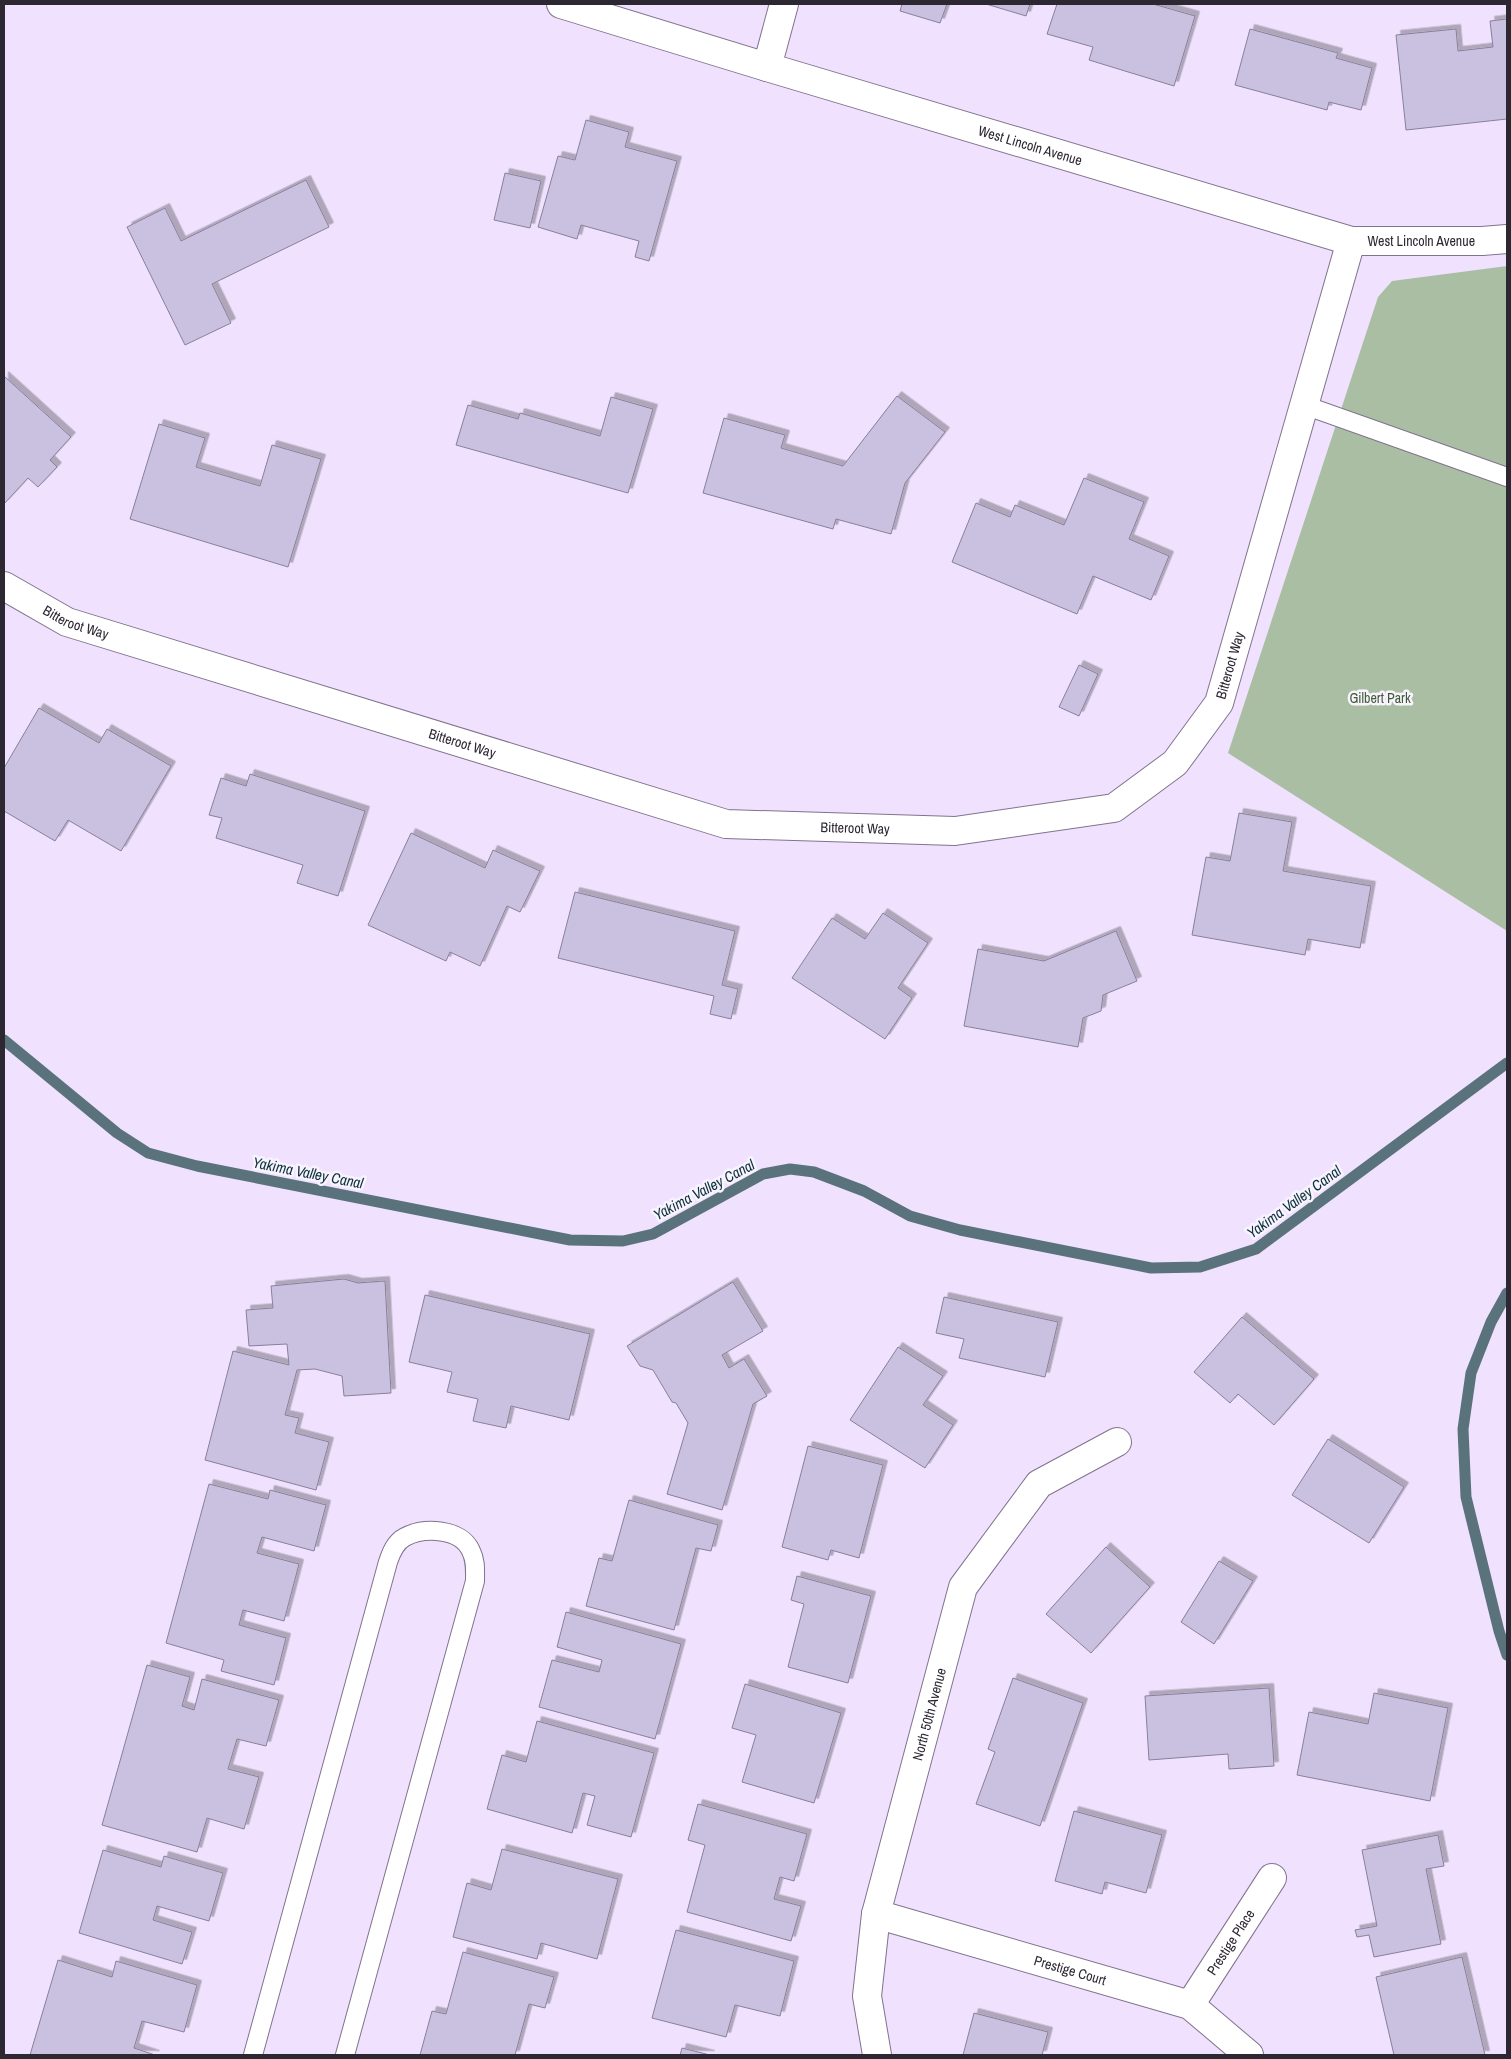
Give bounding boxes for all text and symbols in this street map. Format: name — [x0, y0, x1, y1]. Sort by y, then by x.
street label: West Lincoln Avenue — [976, 121, 1084, 169]
street label: West Lincoln Avenue — [1367, 232, 1475, 250]
street label: Bitteroot Way — [40, 601, 111, 643]
street label: Bitteroot Way — [1212, 629, 1248, 701]
park label: Gilbert Park — [1349, 689, 1411, 707]
street label: Bitteroot Way — [427, 724, 498, 762]
street label: Bitteroot Way — [820, 818, 890, 838]
water label: Yakima Valley Canal — [251, 1152, 365, 1194]
water label: Yakima Valley Canal — [649, 1154, 758, 1225]
water label: Yakima Valley Canal — [1242, 1160, 1345, 1243]
street label: North 50th Avenue — [908, 1666, 950, 1763]
street label: Prestige Place — [1203, 1906, 1259, 1978]
street label: Prestige Court — [1032, 1951, 1108, 1989]

